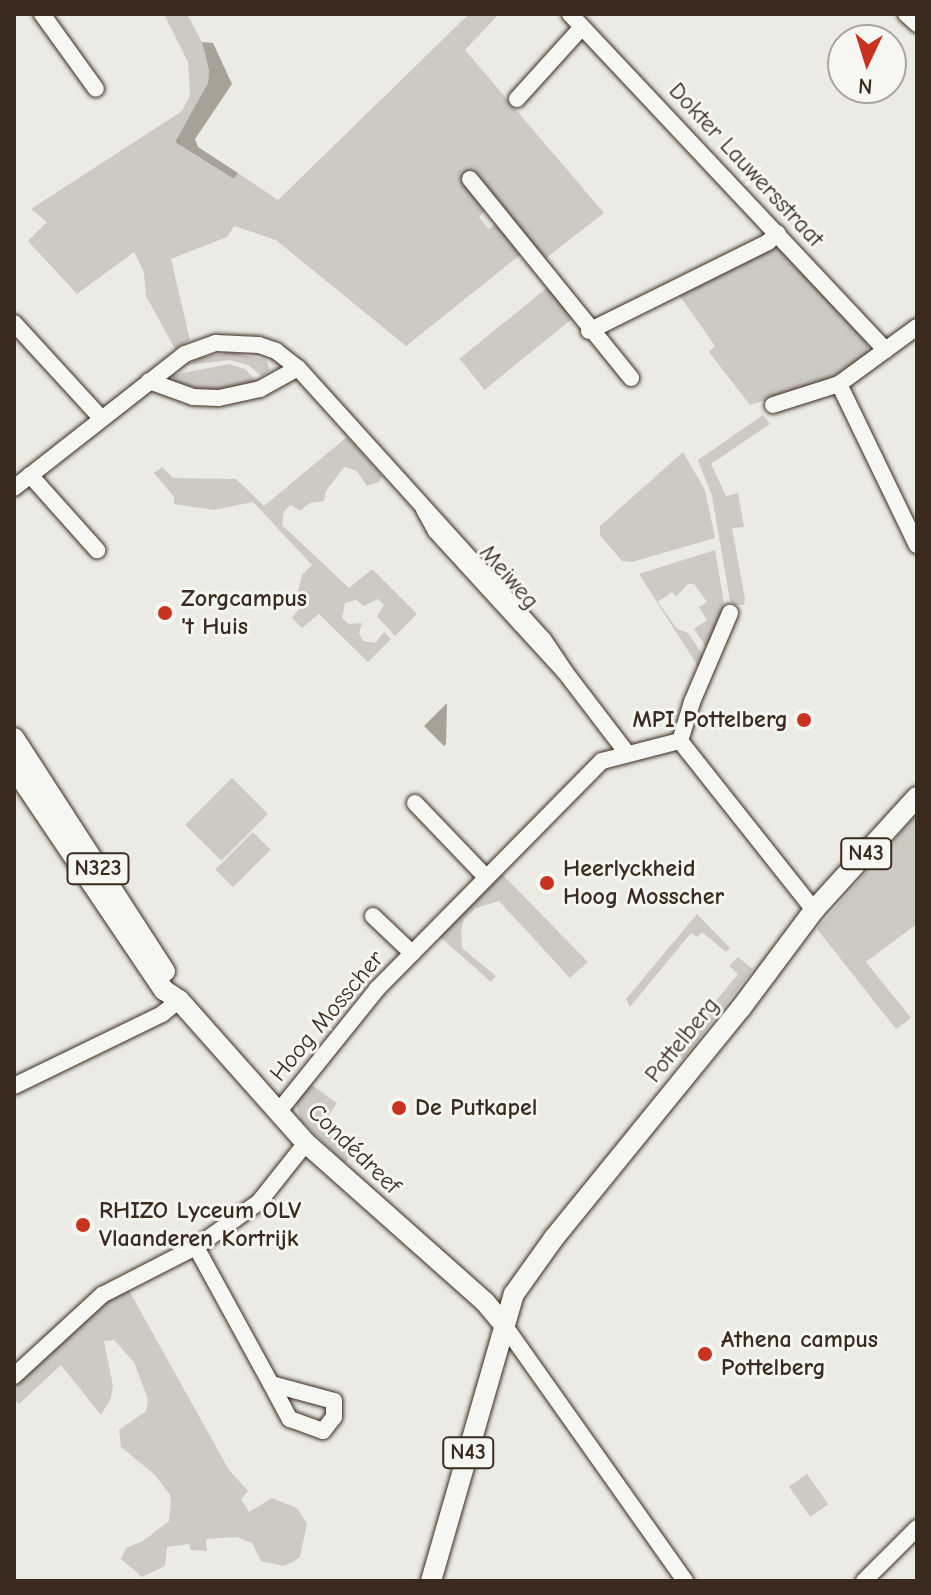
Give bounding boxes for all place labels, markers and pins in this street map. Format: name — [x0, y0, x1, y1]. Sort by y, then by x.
place label: Zorgcampus 't Huis — [181, 585, 307, 641]
marker: Zorgcampus 't Huis — [156, 604, 174, 622]
place label: MPI Pottelberg — [632, 706, 788, 734]
marker: MPI Pottelberg — [795, 711, 813, 729]
place label: Heerlyckheid Hoog Mosscher — [563, 855, 724, 911]
marker: Heerlyckheid Hoog Mosscher — [538, 874, 556, 892]
place label: De Putkapel — [415, 1094, 537, 1122]
marker: De Putkapel — [390, 1099, 408, 1117]
place label: RHIZO Lyceum OLV Vlaanderen Kortrijk — [99, 1197, 301, 1253]
marker: RHIZO Lyceum OLV Vlaanderen Kortrijk — [74, 1216, 92, 1234]
place label: Athena campus Pottelberg — [721, 1326, 878, 1382]
marker: Athena campus Pottelberg — [696, 1345, 714, 1363]

